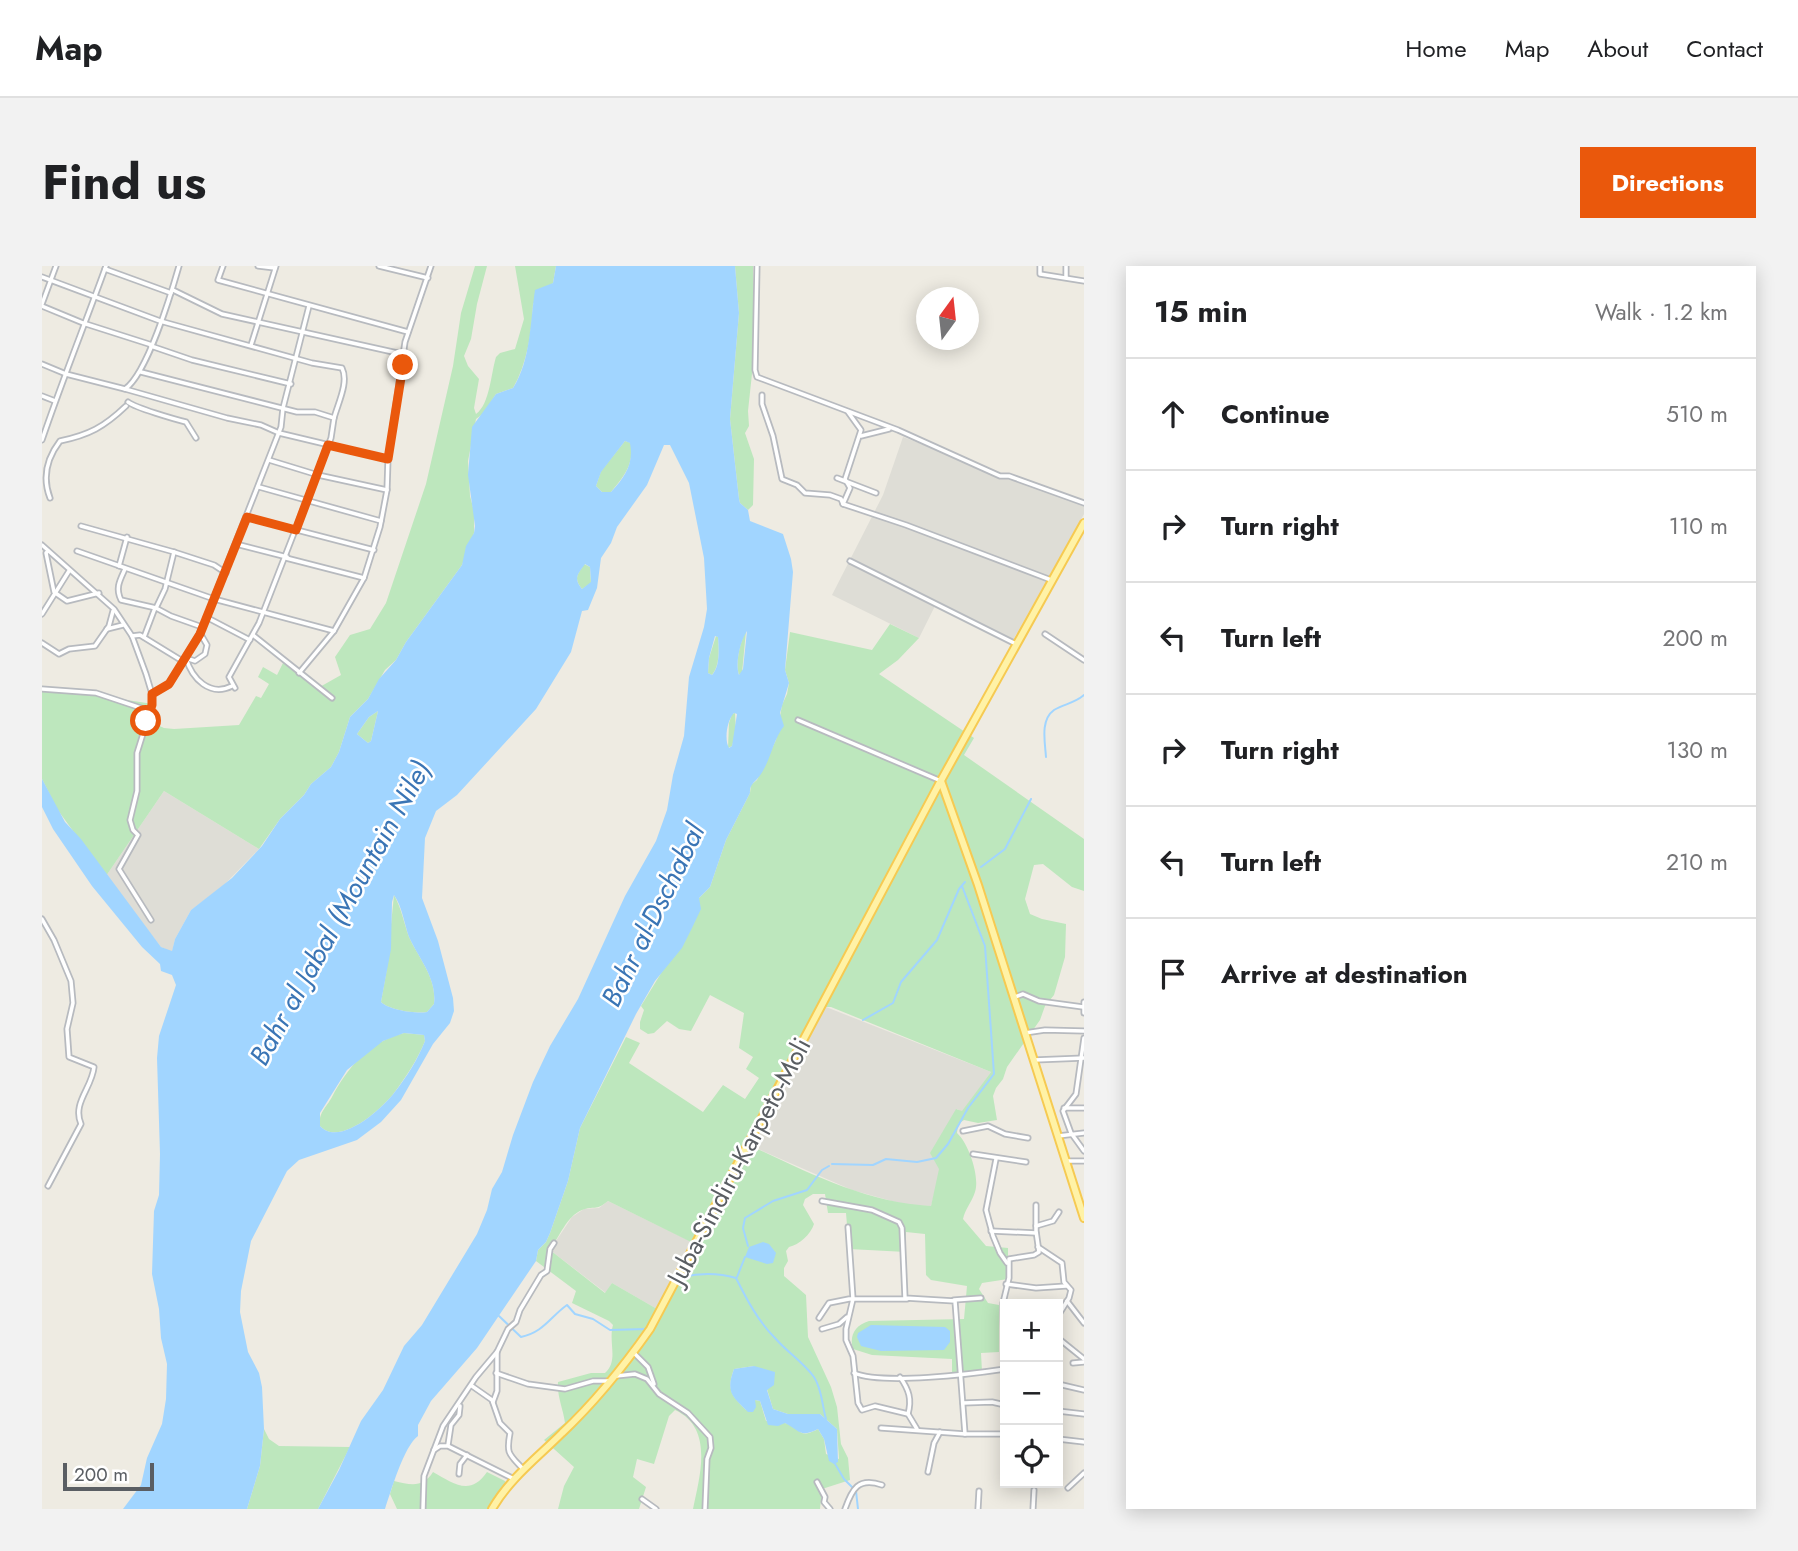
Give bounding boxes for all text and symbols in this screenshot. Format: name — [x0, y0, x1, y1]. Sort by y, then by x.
text: Map — [35, 25, 103, 72]
text: Home — [1405, 31, 1467, 66]
text: Map — [1505, 31, 1549, 66]
text: About — [1587, 31, 1648, 66]
text: Contact — [1686, 31, 1763, 66]
text: Find us — [42, 147, 206, 217]
button: Directions — [1580, 147, 1756, 218]
north arrow — [916, 287, 979, 350]
text: 15 min — [1154, 290, 1248, 333]
text: Walk · 1.2 km — [1595, 295, 1728, 329]
route end — [387, 349, 418, 380]
icon: ahead — [1154, 395, 1192, 433]
text: Continue — [1221, 395, 1330, 433]
text: 510 m — [1666, 397, 1728, 431]
icon: right — [1154, 507, 1192, 545]
text: Turn right — [1221, 507, 1339, 545]
text: 110 m — [1669, 509, 1728, 543]
icon: left — [1154, 619, 1192, 657]
text: Turn left — [1221, 619, 1321, 657]
text: 200 m — [1662, 621, 1728, 655]
route start — [130, 705, 161, 736]
icon: right — [1154, 731, 1192, 769]
text: Turn right — [1221, 731, 1339, 769]
text: 130 m — [1666, 733, 1728, 767]
water label: Bahr al Jabal (Mountain Nile) — [239, 753, 441, 1073]
water label: Bahr al-Dschabal — [591, 815, 716, 1014]
icon: left — [1154, 843, 1192, 881]
text: Turn left — [1221, 843, 1321, 881]
text: 210 m — [1666, 845, 1728, 879]
icon: arrive — [1154, 955, 1192, 993]
text: Arrive at destination — [1221, 955, 1468, 993]
street label: Juba-Sindiru-Karpeto-Moli — [656, 1031, 820, 1294]
map controls — [1000, 1299, 1063, 1488]
button: + — [1000, 1299, 1063, 1362]
button: − — [1000, 1362, 1063, 1425]
button: locate — [1000, 1425, 1063, 1488]
scale bar — [63, 1460, 154, 1492]
text: 200 m — [74, 1461, 128, 1488]

